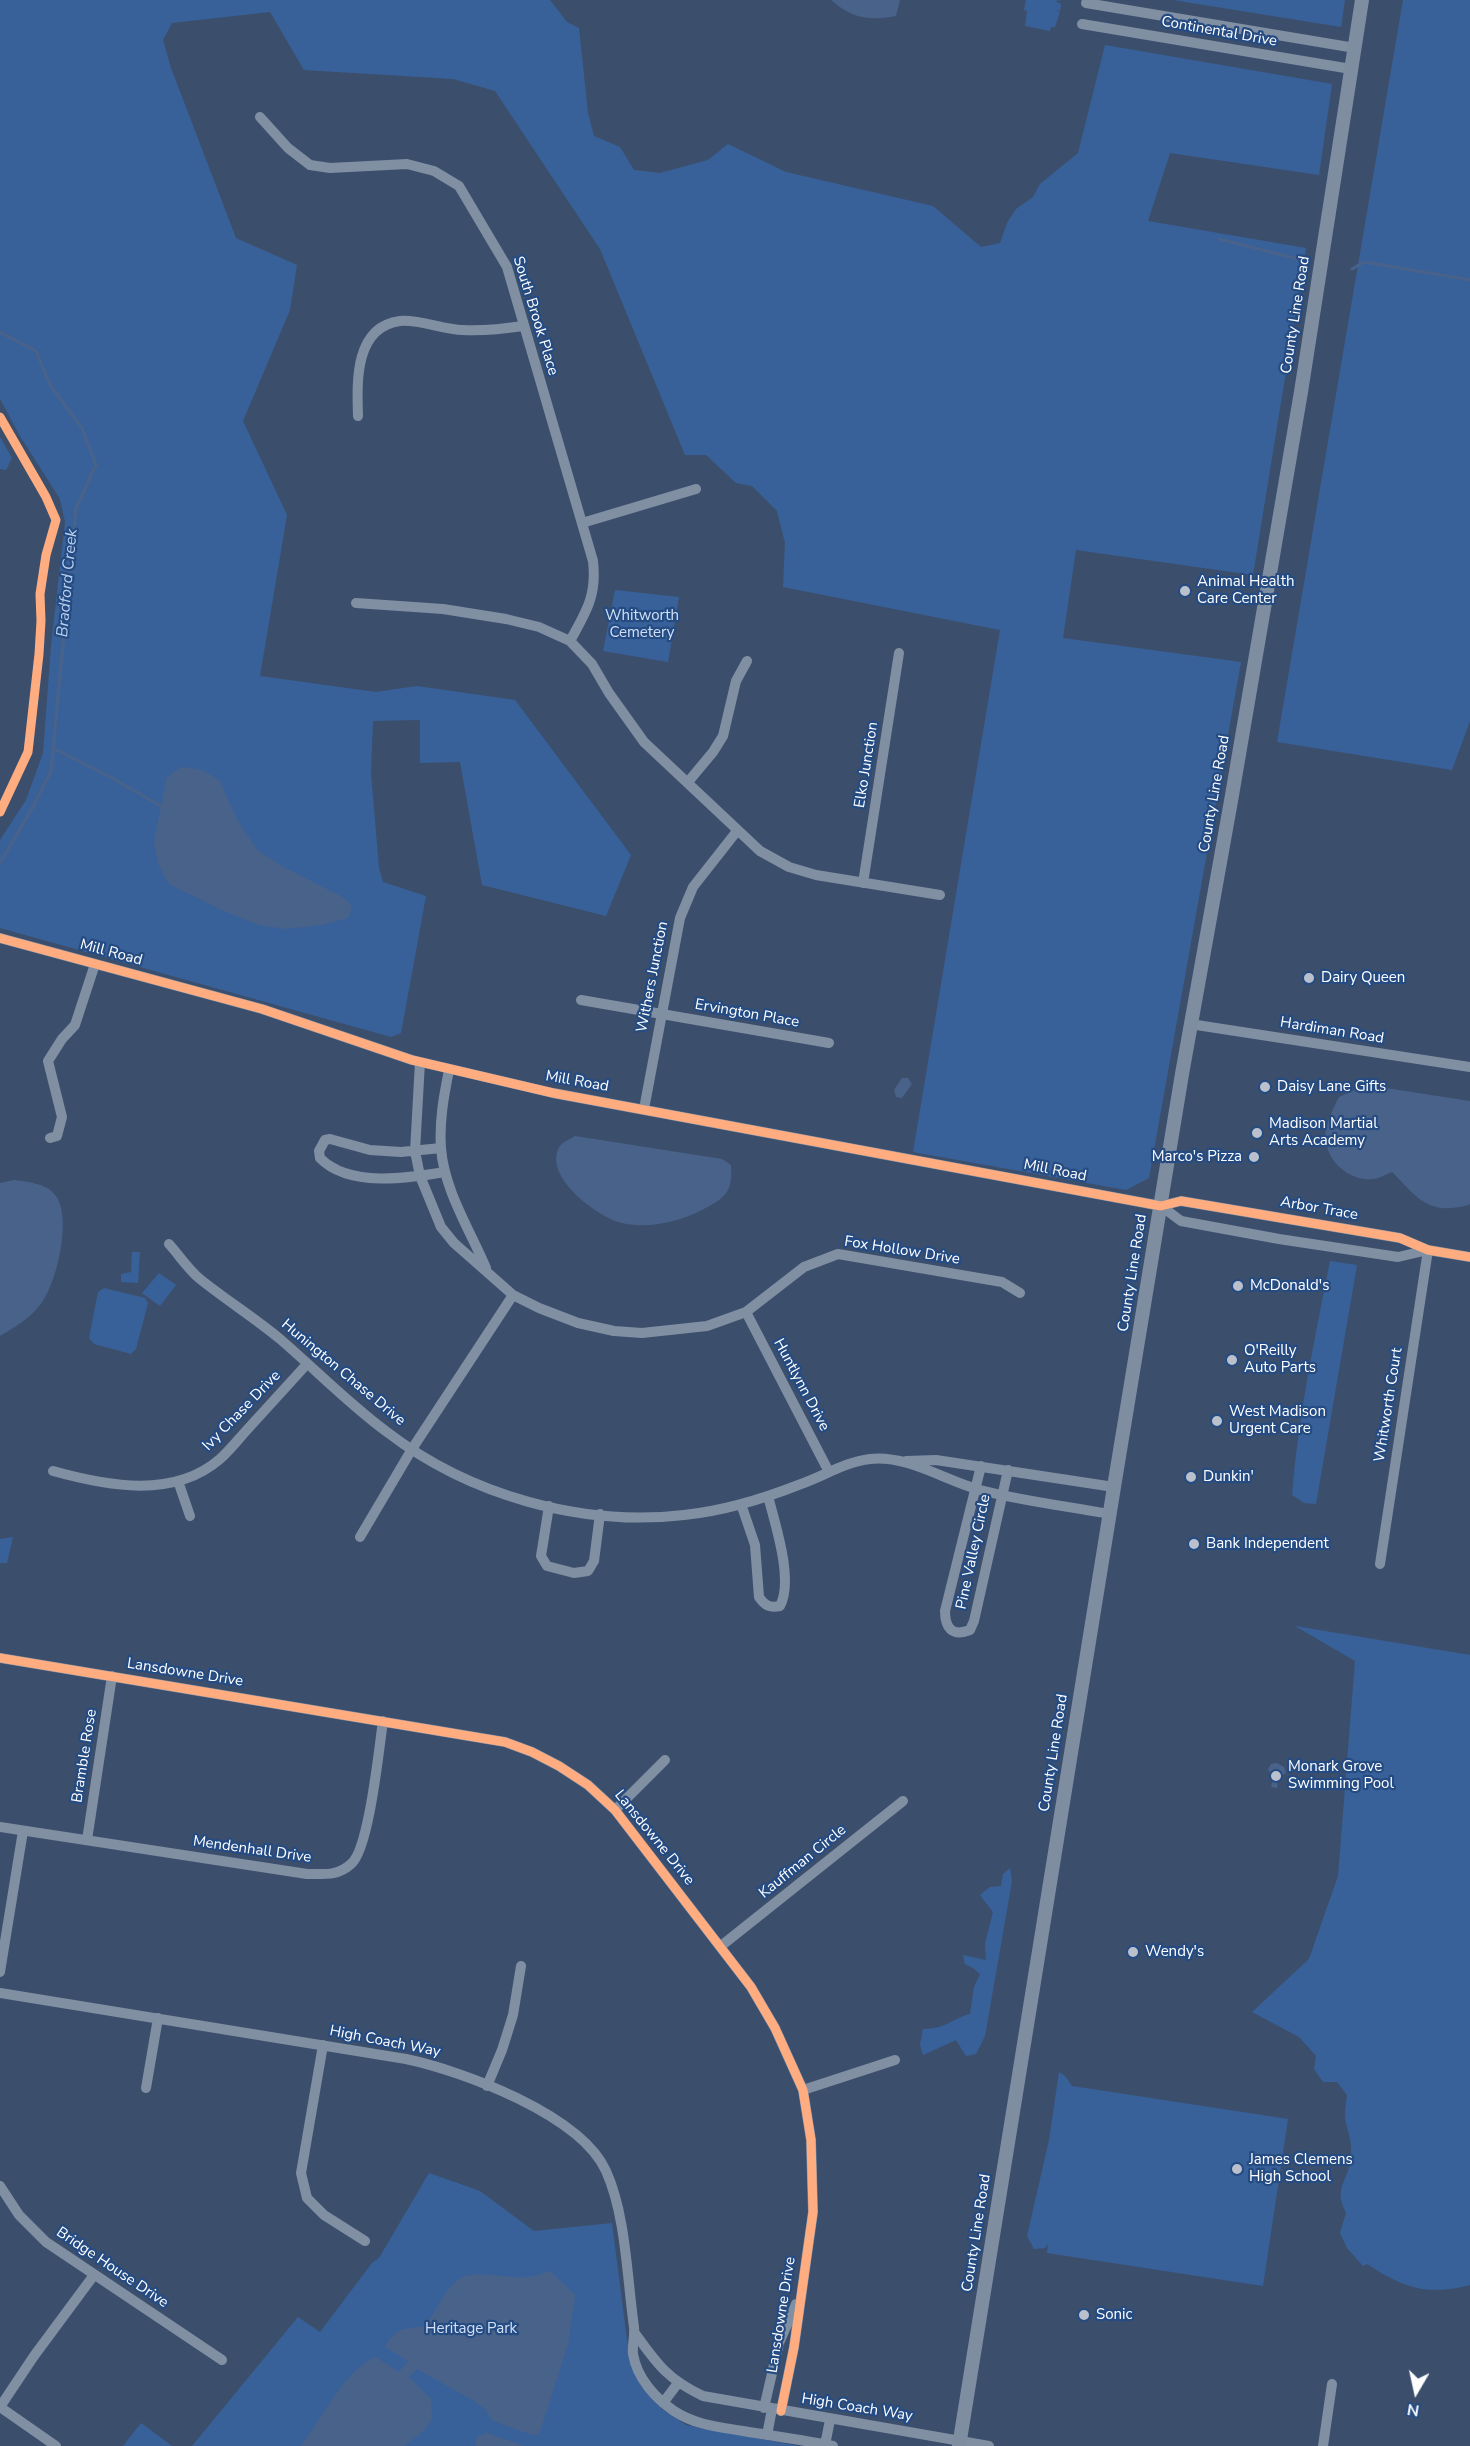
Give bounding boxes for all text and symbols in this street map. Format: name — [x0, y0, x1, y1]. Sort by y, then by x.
street label: Continental Drive — [1160, 13, 1278, 51]
street label: South Brook Place — [508, 254, 562, 378]
street label: County Line Road — [1278, 255, 1314, 375]
water label: Bradford Creek — [54, 528, 82, 638]
place label: Animal Health Care Center — [1197, 573, 1294, 608]
marker: Animal Health Care Center — [1178, 584, 1192, 598]
park label: Whitworth Cemetery — [605, 607, 679, 642]
street label: Elko Junction — [851, 721, 883, 809]
street label: County Line Road — [1196, 734, 1234, 854]
street label: Withers Junction — [633, 920, 673, 1034]
street label: Mill Road — [78, 936, 144, 970]
place label: Dairy Queen — [1321, 969, 1405, 987]
marker: Dairy Queen — [1302, 971, 1316, 985]
street label: Ervington Place — [693, 996, 801, 1032]
street label: Hardiman Road — [1279, 1014, 1385, 1048]
street label: Mill Road — [544, 1068, 610, 1096]
place label: Daisy Lane Gifts — [1277, 1078, 1386, 1096]
marker: Daisy Lane Gifts — [1258, 1080, 1272, 1094]
place label: Madison Martial Arts Academy — [1269, 1115, 1378, 1150]
marker: Madison Martial Arts Academy — [1250, 1126, 1264, 1140]
place label: Marco's Pizza — [1152, 1148, 1242, 1166]
marker: Marco's Pizza — [1247, 1150, 1261, 1164]
street label: Mill Road — [1022, 1156, 1088, 1186]
street label: Arbor Trace — [1279, 1193, 1359, 1225]
street label: County Line Road — [1115, 1213, 1151, 1333]
street label: Fox Hollow Drive — [843, 1233, 961, 1269]
place label: McDonald's — [1250, 1277, 1329, 1295]
marker: McDonald's — [1231, 1279, 1245, 1293]
street label: Hunington Chase Drive — [277, 1316, 409, 1430]
street label: Huntlynn Drive — [769, 1336, 833, 1434]
place label: O'Reilly Auto Parts — [1244, 1342, 1316, 1377]
street label: Whitworth Court — [1371, 1347, 1407, 1463]
marker: O'Reilly Auto Parts — [1225, 1353, 1239, 1367]
street label: Ivy Chase Drive — [199, 1367, 285, 1455]
place label: West Madison Urgent Care — [1229, 1403, 1326, 1438]
marker: West Madison Urgent Care — [1210, 1414, 1224, 1428]
place label: Dunkin' — [1203, 1468, 1254, 1486]
marker: Dunkin' — [1184, 1470, 1198, 1484]
street label: Pine Valley Circle — [953, 1493, 995, 1611]
place label: Bank Independent — [1206, 1535, 1329, 1553]
marker: Bank Independent — [1187, 1537, 1201, 1551]
street label: Lansdowne Drive — [126, 1655, 244, 1691]
street label: County Line Road — [1036, 1693, 1072, 1813]
street label: Bramble Rose — [69, 1708, 101, 1804]
place label: Monark Grove Swimming Pool — [1288, 1758, 1394, 1793]
marker: Monark Grove Swimming Pool — [1269, 1769, 1283, 1783]
street label: Lansdowne Drive — [610, 1787, 698, 1889]
street label: Kauffman Circle — [756, 1821, 850, 1903]
street label: Mendenhall Drive — [192, 1833, 312, 1867]
place label: Wendy's — [1145, 1943, 1204, 1961]
marker: Wendy's — [1126, 1945, 1140, 1959]
street label: High Coach Way — [328, 2022, 442, 2062]
place label: James Clemens High School — [1249, 2151, 1353, 2186]
marker: James Clemens High School — [1230, 2162, 1244, 2176]
street label: County Line Road — [959, 2173, 995, 2293]
street label: Bridge House Drive — [53, 2224, 171, 2312]
street label: Lansdowne Drive — [764, 2256, 800, 2374]
place label: Sonic — [1096, 2306, 1133, 2324]
marker: Sonic — [1077, 2308, 1091, 2322]
park label: Heritage Park — [425, 2320, 517, 2338]
north arrow — [1386, 2362, 1446, 2422]
street label: High Coach Way — [800, 2390, 914, 2426]
text: N — [1406, 2398, 1421, 2422]

